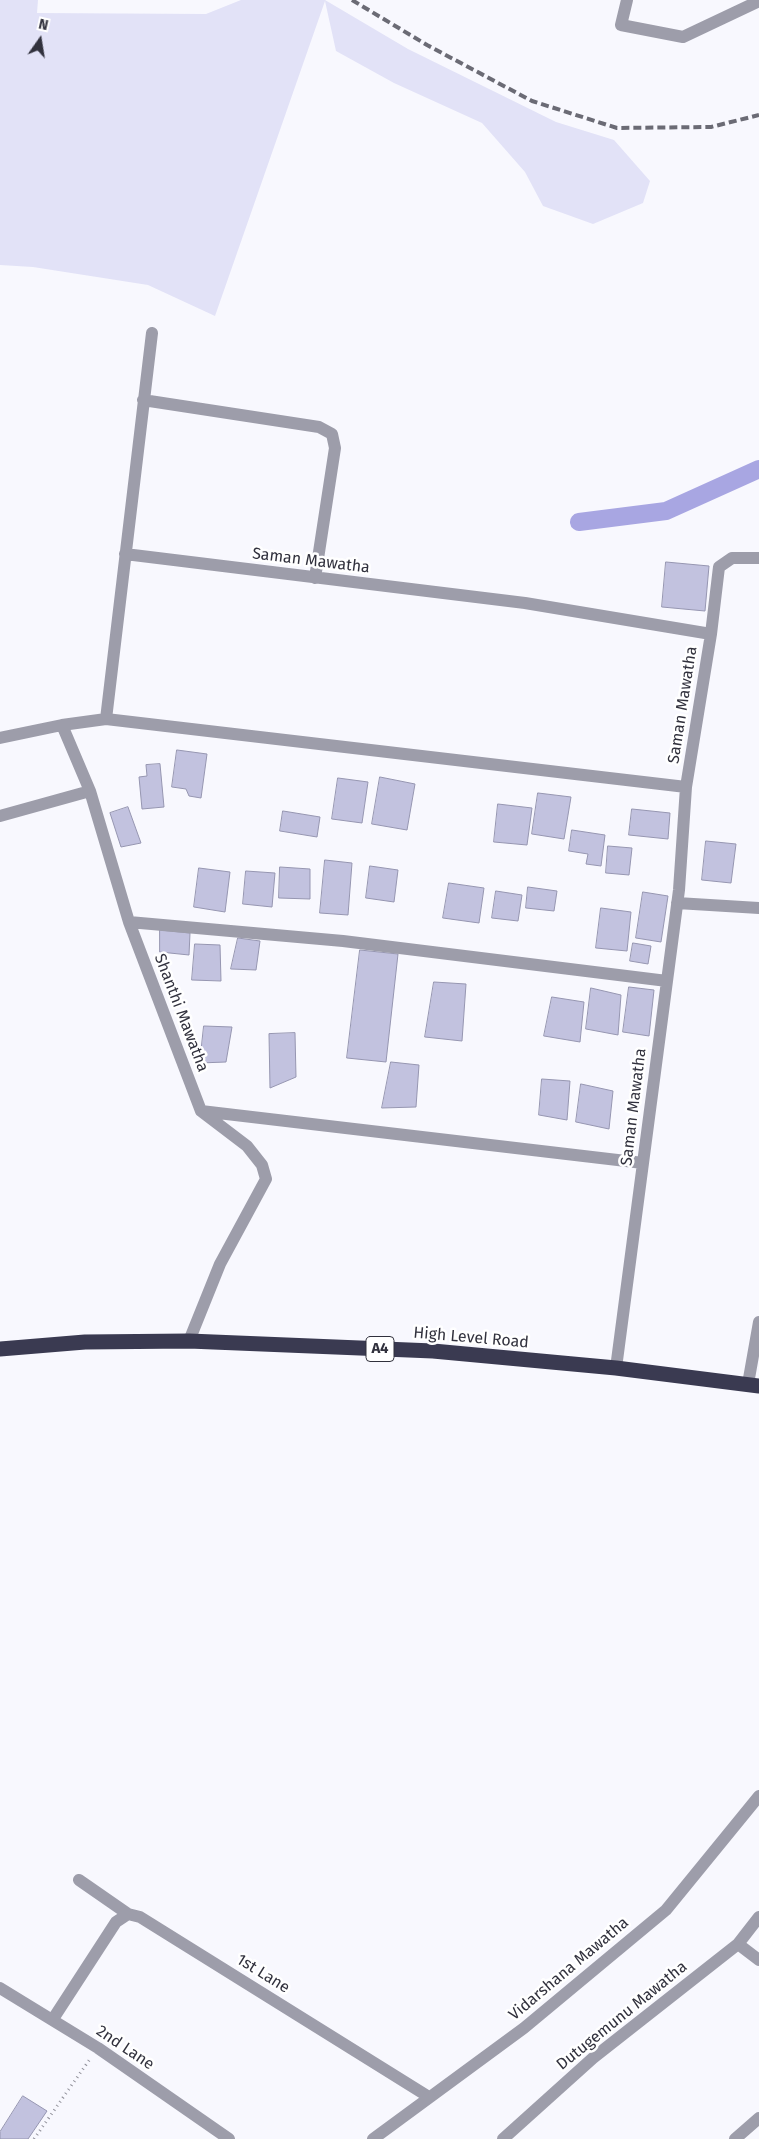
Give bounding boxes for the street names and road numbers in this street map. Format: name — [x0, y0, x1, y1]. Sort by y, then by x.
street label: Saman Mawatha — [251, 544, 371, 578]
street label: Saman Mawatha — [664, 645, 702, 765]
street label: Shanthi Mawatha — [150, 951, 212, 1075]
street label: Saman Mawatha — [617, 1047, 651, 1167]
street label: High Level Road — [412, 1323, 530, 1353]
road number: A4 — [366, 1336, 394, 1362]
street label: Vidarshana Mawatha — [505, 1913, 633, 2025]
street label: 1st Lane — [233, 1950, 293, 1998]
street label: Dutugemunu Mawatha — [553, 1957, 691, 2075]
street label: 2nd Lane — [92, 2022, 158, 2074]

